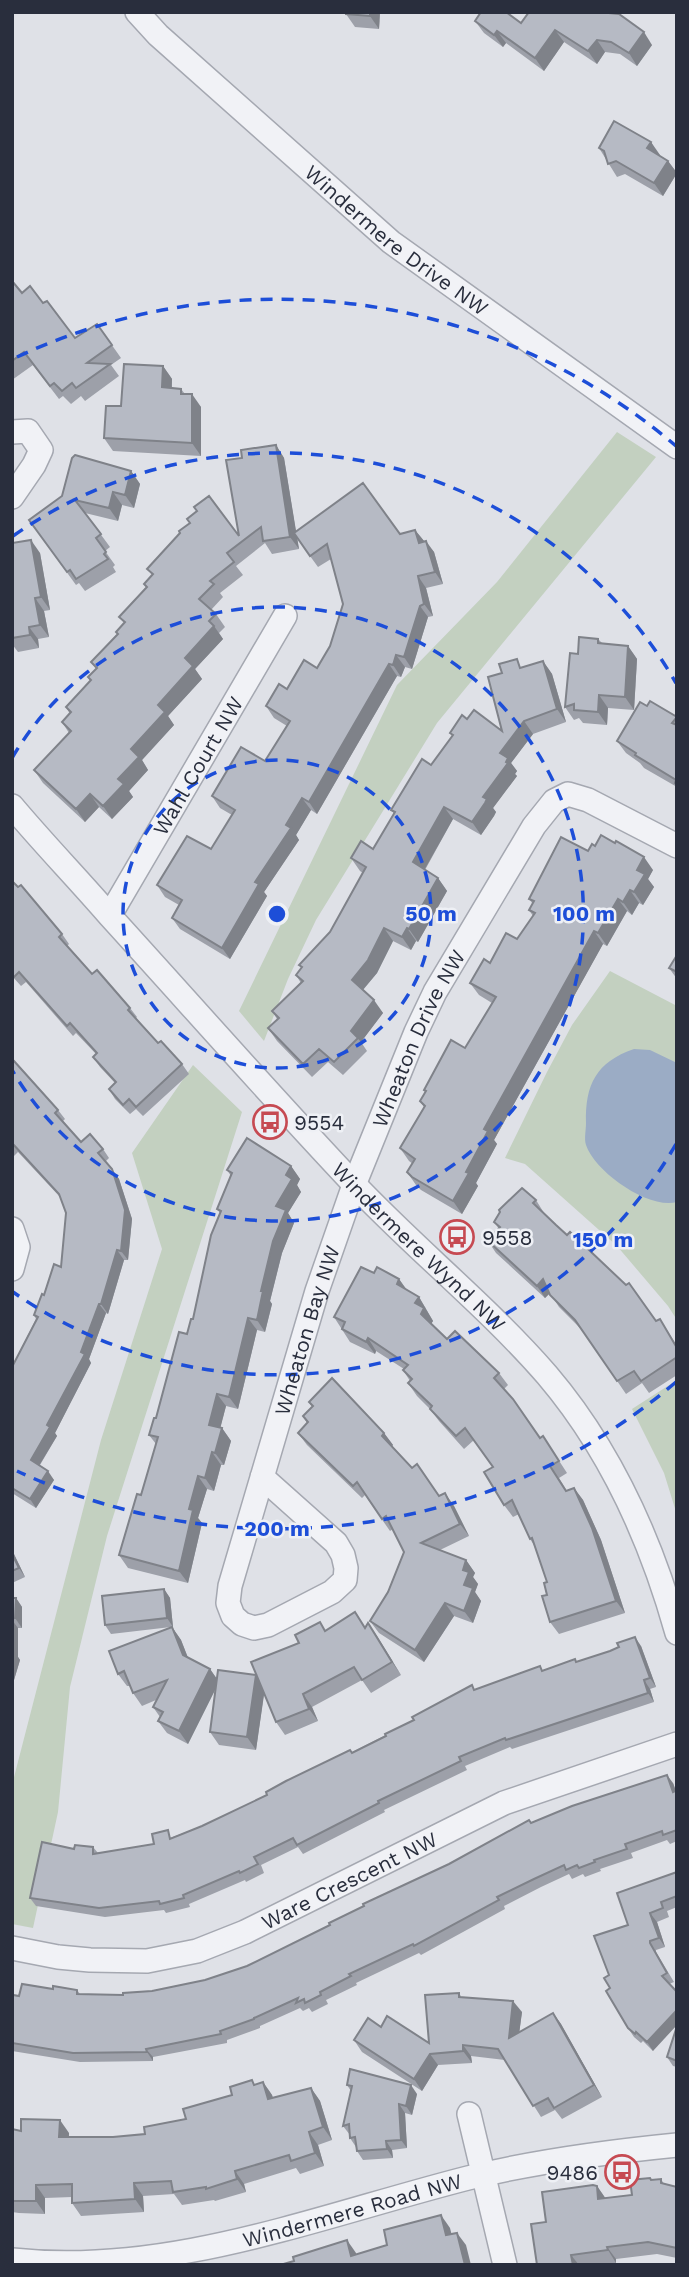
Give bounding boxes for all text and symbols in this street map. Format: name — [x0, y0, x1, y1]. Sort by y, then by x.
street label: Windermere Drive NW — [300, 159, 493, 320]
street label: Wahl Court NW — [147, 692, 248, 840]
text: 50 m — [405, 901, 457, 926]
text: 100 m — [553, 901, 615, 926]
centre of rings — [265, 902, 289, 926]
street label: Wheaton Drive NW — [366, 945, 470, 1131]
bus stop icon: 9554 — [251, 1103, 289, 1141]
place label: 9554 — [294, 1110, 344, 1135]
street label: Windermere Wynd NW — [327, 1157, 511, 1336]
bus stop icon: 9558 — [438, 1218, 476, 1256]
place label: 9558 — [482, 1225, 532, 1250]
text: 150 m — [573, 1227, 633, 1252]
street label: Wheaton Bay NW — [269, 1242, 344, 1418]
text: 200 m — [244, 1516, 310, 1541]
street label: Ware Crescent NW — [257, 1826, 441, 1934]
bus stop icon: 9486 — [603, 2153, 641, 2191]
place label: 9486 — [547, 2160, 598, 2185]
street label: Windermere Road NW — [240, 2168, 464, 2252]

